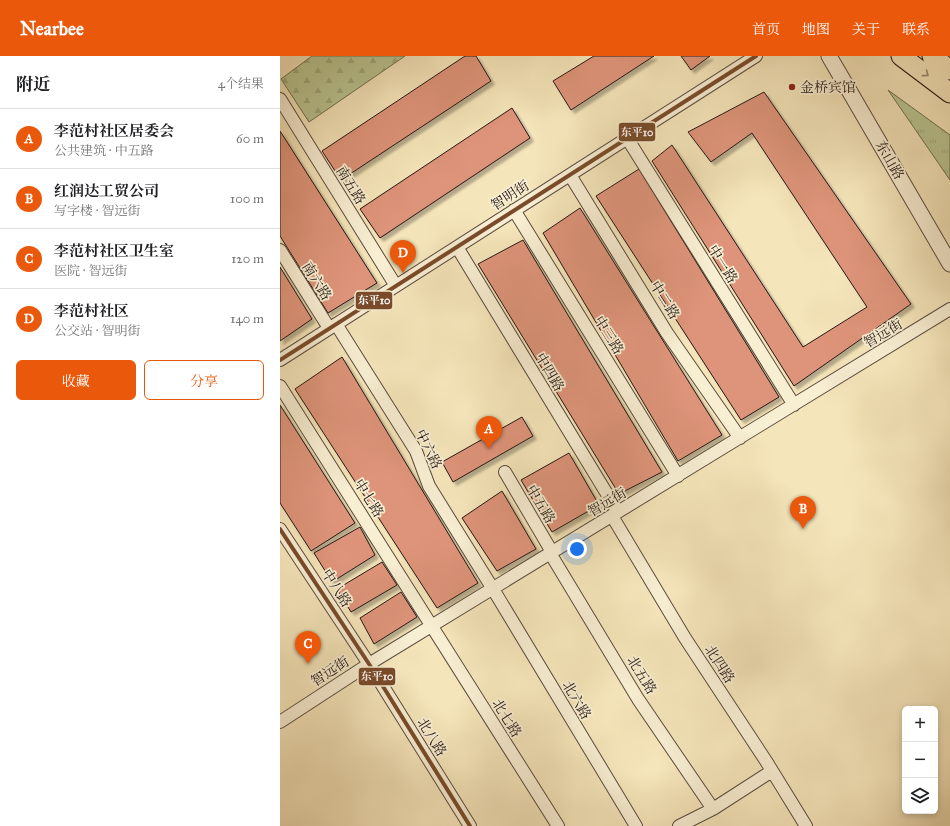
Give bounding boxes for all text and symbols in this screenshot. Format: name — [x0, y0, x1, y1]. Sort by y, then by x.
text: Nearbee — [20, 17, 84, 40]
text: 首页 — [752, 21, 780, 38]
text: 地图 — [802, 21, 830, 38]
text: 关于 — [852, 21, 880, 38]
text: 联系 — [902, 21, 930, 38]
one-way arrow — [921, 70, 928, 77]
text: 附近 — [16, 74, 50, 95]
text: 4个结果 — [218, 76, 264, 92]
place label: 金桥宾馆 — [800, 79, 856, 96]
marker: 金桥宾馆 — [787, 82, 797, 92]
text: 李范村社区居委会 — [54, 122, 174, 140]
line badge: 东平10 — [618, 122, 656, 142]
text: 东平10 — [621, 126, 654, 139]
text: A — [25, 131, 33, 147]
text: 60 m — [236, 131, 264, 147]
street label: 东山路 — [872, 138, 907, 183]
text: 公共建筑 · 中五路 — [54, 143, 153, 159]
street label: 南五路 — [332, 163, 369, 208]
street label: 智明街 — [488, 177, 533, 214]
text: 红润达工贸公司 — [54, 182, 159, 200]
text: B — [25, 191, 33, 207]
text: 100 m — [230, 191, 264, 207]
text: 写字楼 · 智远街 — [54, 203, 140, 219]
pin: D — [390, 240, 416, 273]
text: 李范村社区卫生室 — [54, 242, 174, 260]
street label: 中一路 — [704, 242, 741, 287]
text: C — [25, 251, 33, 267]
text: 120 m — [231, 251, 264, 267]
street label: 南六路 — [298, 259, 335, 304]
text: 医院 · 智远街 — [54, 263, 127, 279]
street label: 中二路 — [646, 278, 683, 323]
line badge: 东平10 — [355, 291, 393, 310]
text: 东平10 — [358, 294, 391, 307]
text: 李范村社区 — [54, 302, 129, 320]
text: D — [24, 311, 34, 327]
text: 140 m — [230, 311, 264, 327]
street label: 中三路 — [590, 313, 627, 358]
street label: 智远街 — [861, 315, 906, 352]
text: 公交站 · 智明街 — [54, 323, 140, 339]
street label: 中四路 — [531, 350, 568, 395]
button: 收藏 — [16, 360, 136, 400]
button: 分享 — [144, 360, 264, 400]
pin: A — [476, 416, 502, 449]
street label: 中六路 — [412, 427, 445, 472]
street label: 中七路 — [350, 476, 387, 521]
street label: 中五路 — [522, 482, 559, 527]
street label: 智远街 — [585, 484, 630, 521]
pin: B — [790, 496, 816, 529]
your location — [567, 539, 587, 559]
street label: 中八路 — [318, 566, 355, 611]
pin: C — [295, 631, 321, 664]
street label: 北四路 — [701, 642, 738, 687]
street label: 智远街 — [308, 653, 353, 690]
street label: 北五路 — [623, 653, 660, 698]
line badge: 东平10 — [358, 667, 396, 686]
text: 东平10 — [361, 670, 394, 683]
street label: 北六路 — [558, 678, 595, 723]
street label: 北七路 — [488, 696, 525, 741]
map controls — [902, 706, 938, 814]
button: + — [902, 706, 938, 742]
street label: 北八路 — [413, 715, 450, 760]
button: − — [902, 742, 938, 778]
button: layers — [902, 778, 938, 814]

